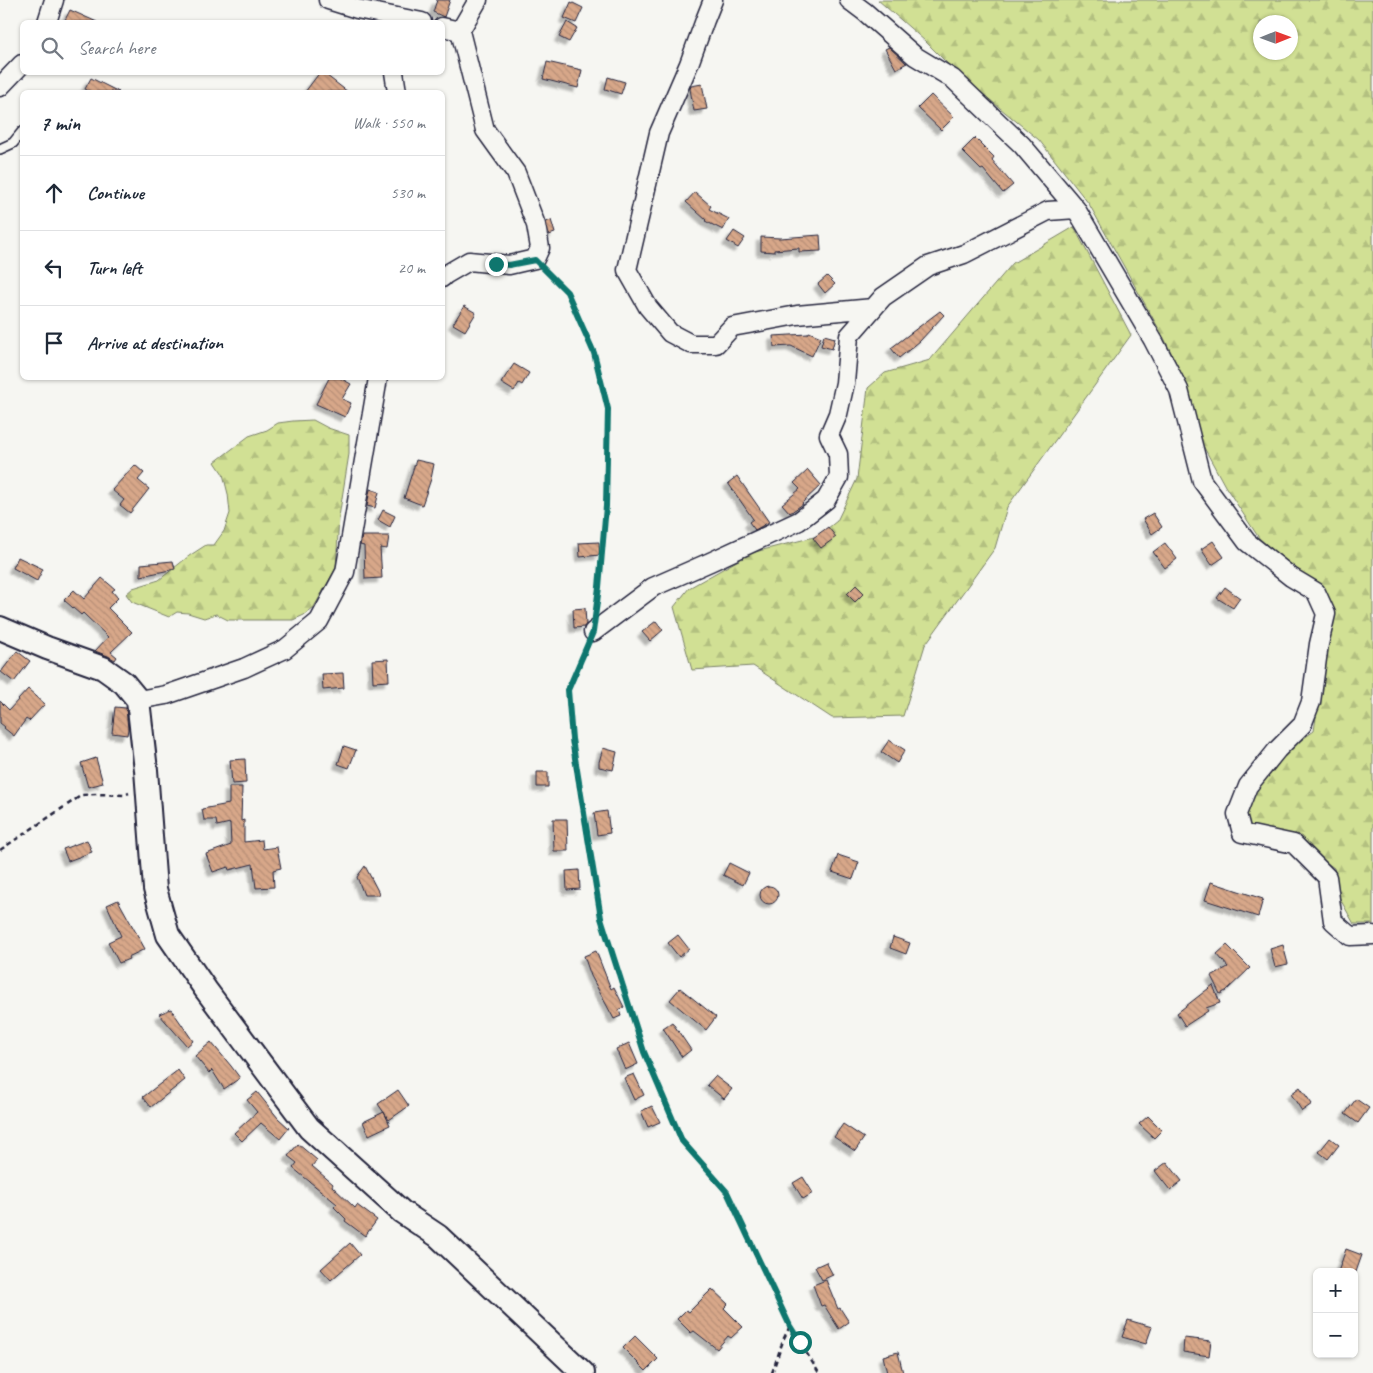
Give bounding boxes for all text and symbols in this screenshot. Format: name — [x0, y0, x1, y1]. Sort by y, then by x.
north arrow — [1253, 15, 1298, 60]
search box — [20, 20, 445, 75]
icon: search — [38, 34, 66, 62]
text: Search here — [78, 36, 155, 60]
text: 7 min — [40, 110, 80, 136]
text: Walk · 550 m — [353, 113, 425, 133]
icon: ahead — [40, 179, 68, 207]
text: Continue — [87, 181, 144, 205]
text: 530 m — [391, 183, 425, 203]
route end — [485, 253, 508, 276]
icon: left — [40, 254, 68, 282]
text: Turn left — [87, 256, 142, 280]
text: 20 m — [398, 258, 425, 278]
icon: arrive — [40, 329, 68, 357]
text: Arrive at destination — [87, 331, 223, 355]
map controls — [1313, 1268, 1358, 1358]
button: + — [1313, 1268, 1358, 1313]
button: − — [1313, 1313, 1358, 1358]
route start — [789, 1331, 812, 1354]

